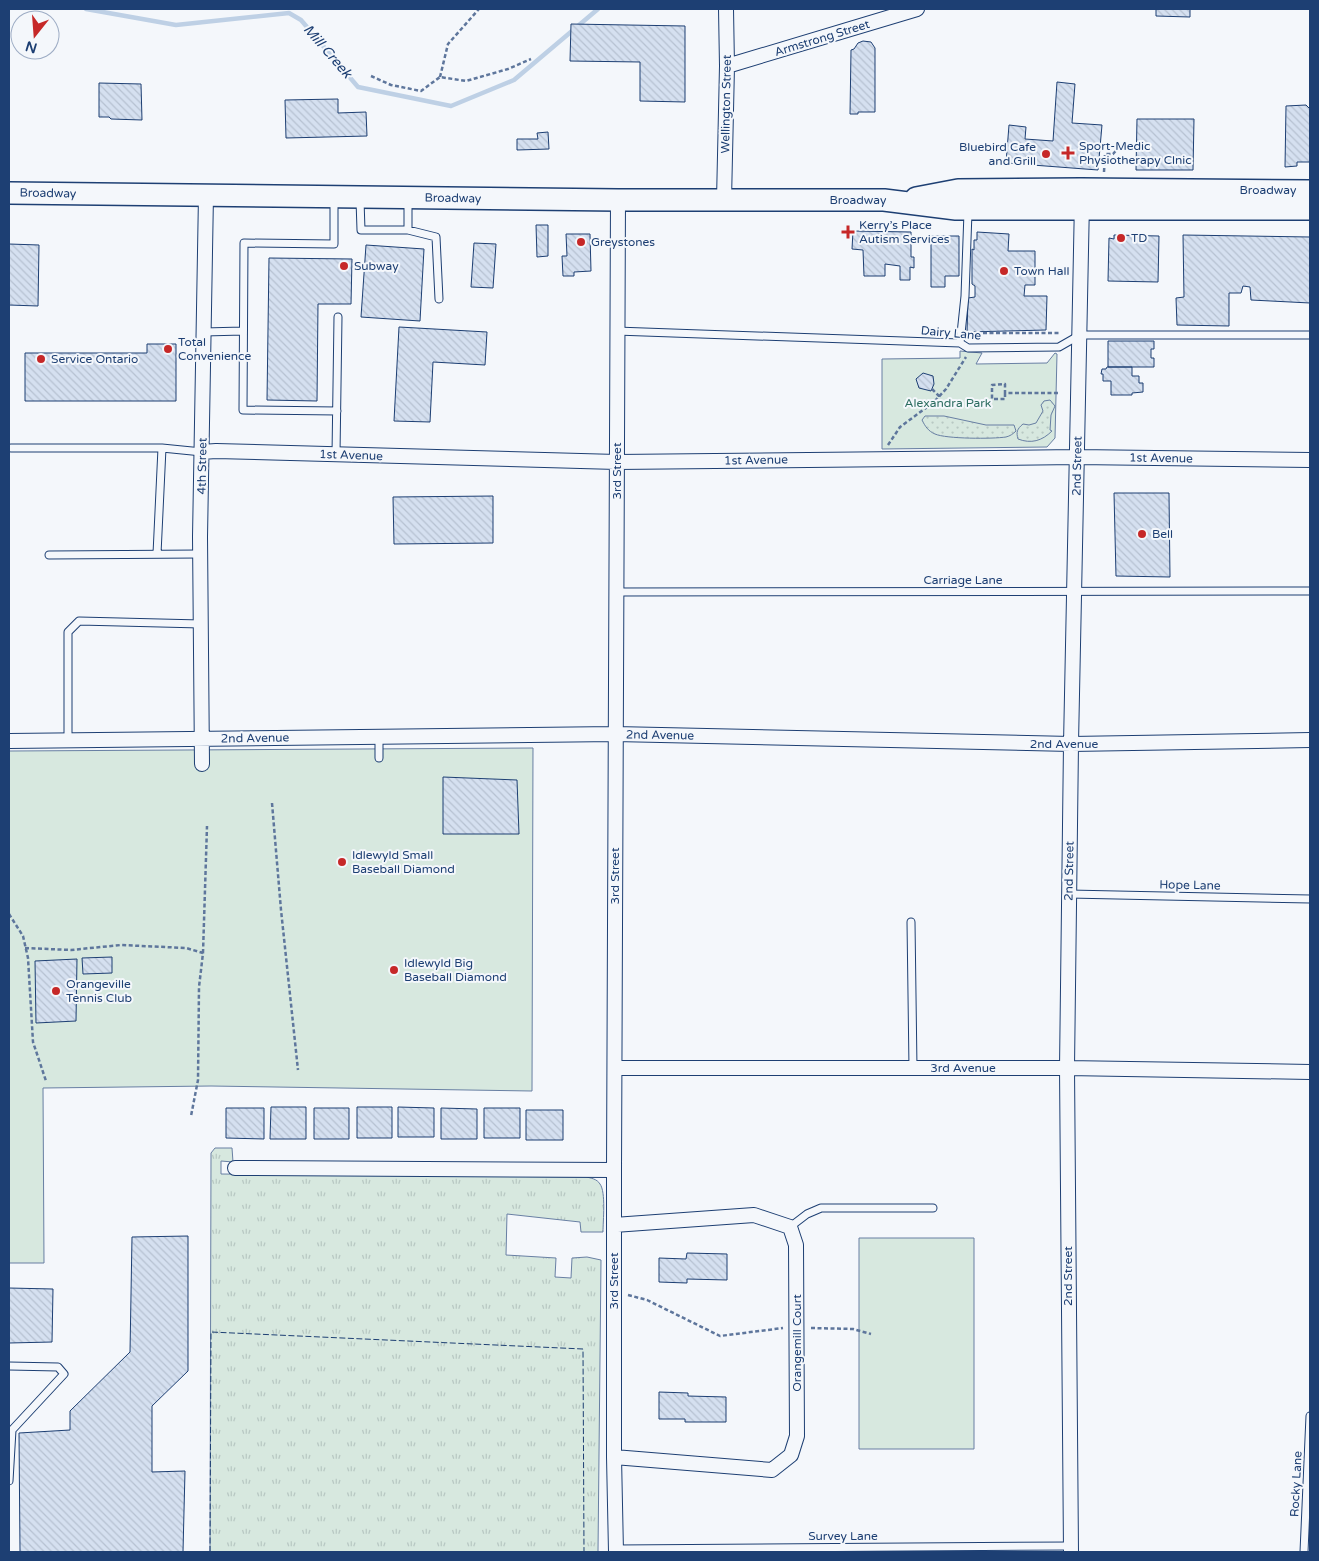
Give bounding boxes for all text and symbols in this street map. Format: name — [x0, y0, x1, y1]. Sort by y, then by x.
north arrow — [10, 10, 60, 60]
street label: Armstrong Street — [773, 17, 872, 59]
water label: Mill Creek — [300, 21, 357, 83]
text: N — [23, 37, 39, 57]
street label: Wellington Street — [718, 54, 734, 153]
place label: Sport-Medic Physiotherapy Clnic — [1079, 139, 1192, 167]
place label: Bluebird Cafe and Grill — [959, 140, 1036, 168]
marker: Sport-Medic Physiotherapy Clnic — [1061, 146, 1075, 160]
marker: Bluebird Cafe and Grill — [1040, 148, 1052, 160]
street label: Broadway — [1240, 183, 1297, 197]
street label: Broadway — [19, 186, 77, 201]
street label: Broadway — [424, 191, 482, 206]
street label: Broadway — [830, 193, 887, 207]
place label: Kerry’s Place Autism Services — [859, 218, 950, 246]
marker: Kerry’s Place Autism Services — [841, 225, 855, 239]
place label: TD — [1131, 231, 1147, 245]
marker: TD — [1115, 232, 1127, 244]
place label: Greystones — [591, 235, 655, 249]
marker: Greystones — [575, 236, 587, 248]
place label: Subway — [354, 259, 399, 273]
marker: Subway — [338, 260, 350, 272]
place label: Town Hall — [1014, 264, 1069, 278]
marker: Town Hall — [998, 265, 1010, 277]
street label: Dairy Lane — [920, 323, 982, 343]
place label: Total Convenience — [178, 335, 251, 363]
marker: Total Convenience — [162, 343, 174, 355]
place label: Service Ontario — [51, 352, 138, 366]
marker: Service Ontario — [35, 353, 47, 365]
park label: Alexandra Park — [905, 396, 992, 410]
street label: 2nd Street — [1069, 436, 1085, 496]
street label: 4th Street — [195, 437, 210, 495]
street label: 3rd Street — [610, 442, 624, 499]
street label: 1st Avenue — [319, 447, 383, 463]
street label: 1st Avenue — [1129, 450, 1193, 466]
street label: 1st Avenue — [724, 452, 788, 468]
place label: Bell — [1152, 527, 1173, 541]
marker: Bell — [1136, 528, 1148, 540]
street label: Carriage Lane — [923, 573, 1003, 587]
street label: 2nd Avenue — [626, 727, 695, 743]
street label: 2nd Avenue — [221, 730, 290, 746]
street label: 2nd Avenue — [1030, 737, 1098, 751]
street label: 2nd Street — [1061, 841, 1077, 901]
street label: 3rd Street — [608, 847, 622, 904]
place label: Idlewyld Small Baseball Diamond — [352, 848, 455, 876]
marker: Idlewyld Small Baseball Diamond — [336, 856, 348, 868]
street label: Hope Lane — [1159, 877, 1221, 893]
place label: Idlewyld Big Baseball Diamond — [404, 956, 507, 984]
marker: Idlewyld Big Baseball Diamond — [388, 964, 400, 976]
place label: Orangeville Tennis Club — [66, 977, 132, 1005]
marker: Orangeville Tennis Club — [50, 985, 62, 997]
street label: 3rd Avenue — [930, 1061, 996, 1075]
street label: 2nd Street — [1061, 1246, 1075, 1306]
street label: 3rd Street — [607, 1252, 621, 1309]
street label: Orangemill Court — [790, 1294, 804, 1392]
street label: Rocky Lane — [1287, 1450, 1305, 1517]
street label: Survey Lane — [808, 1529, 878, 1543]

